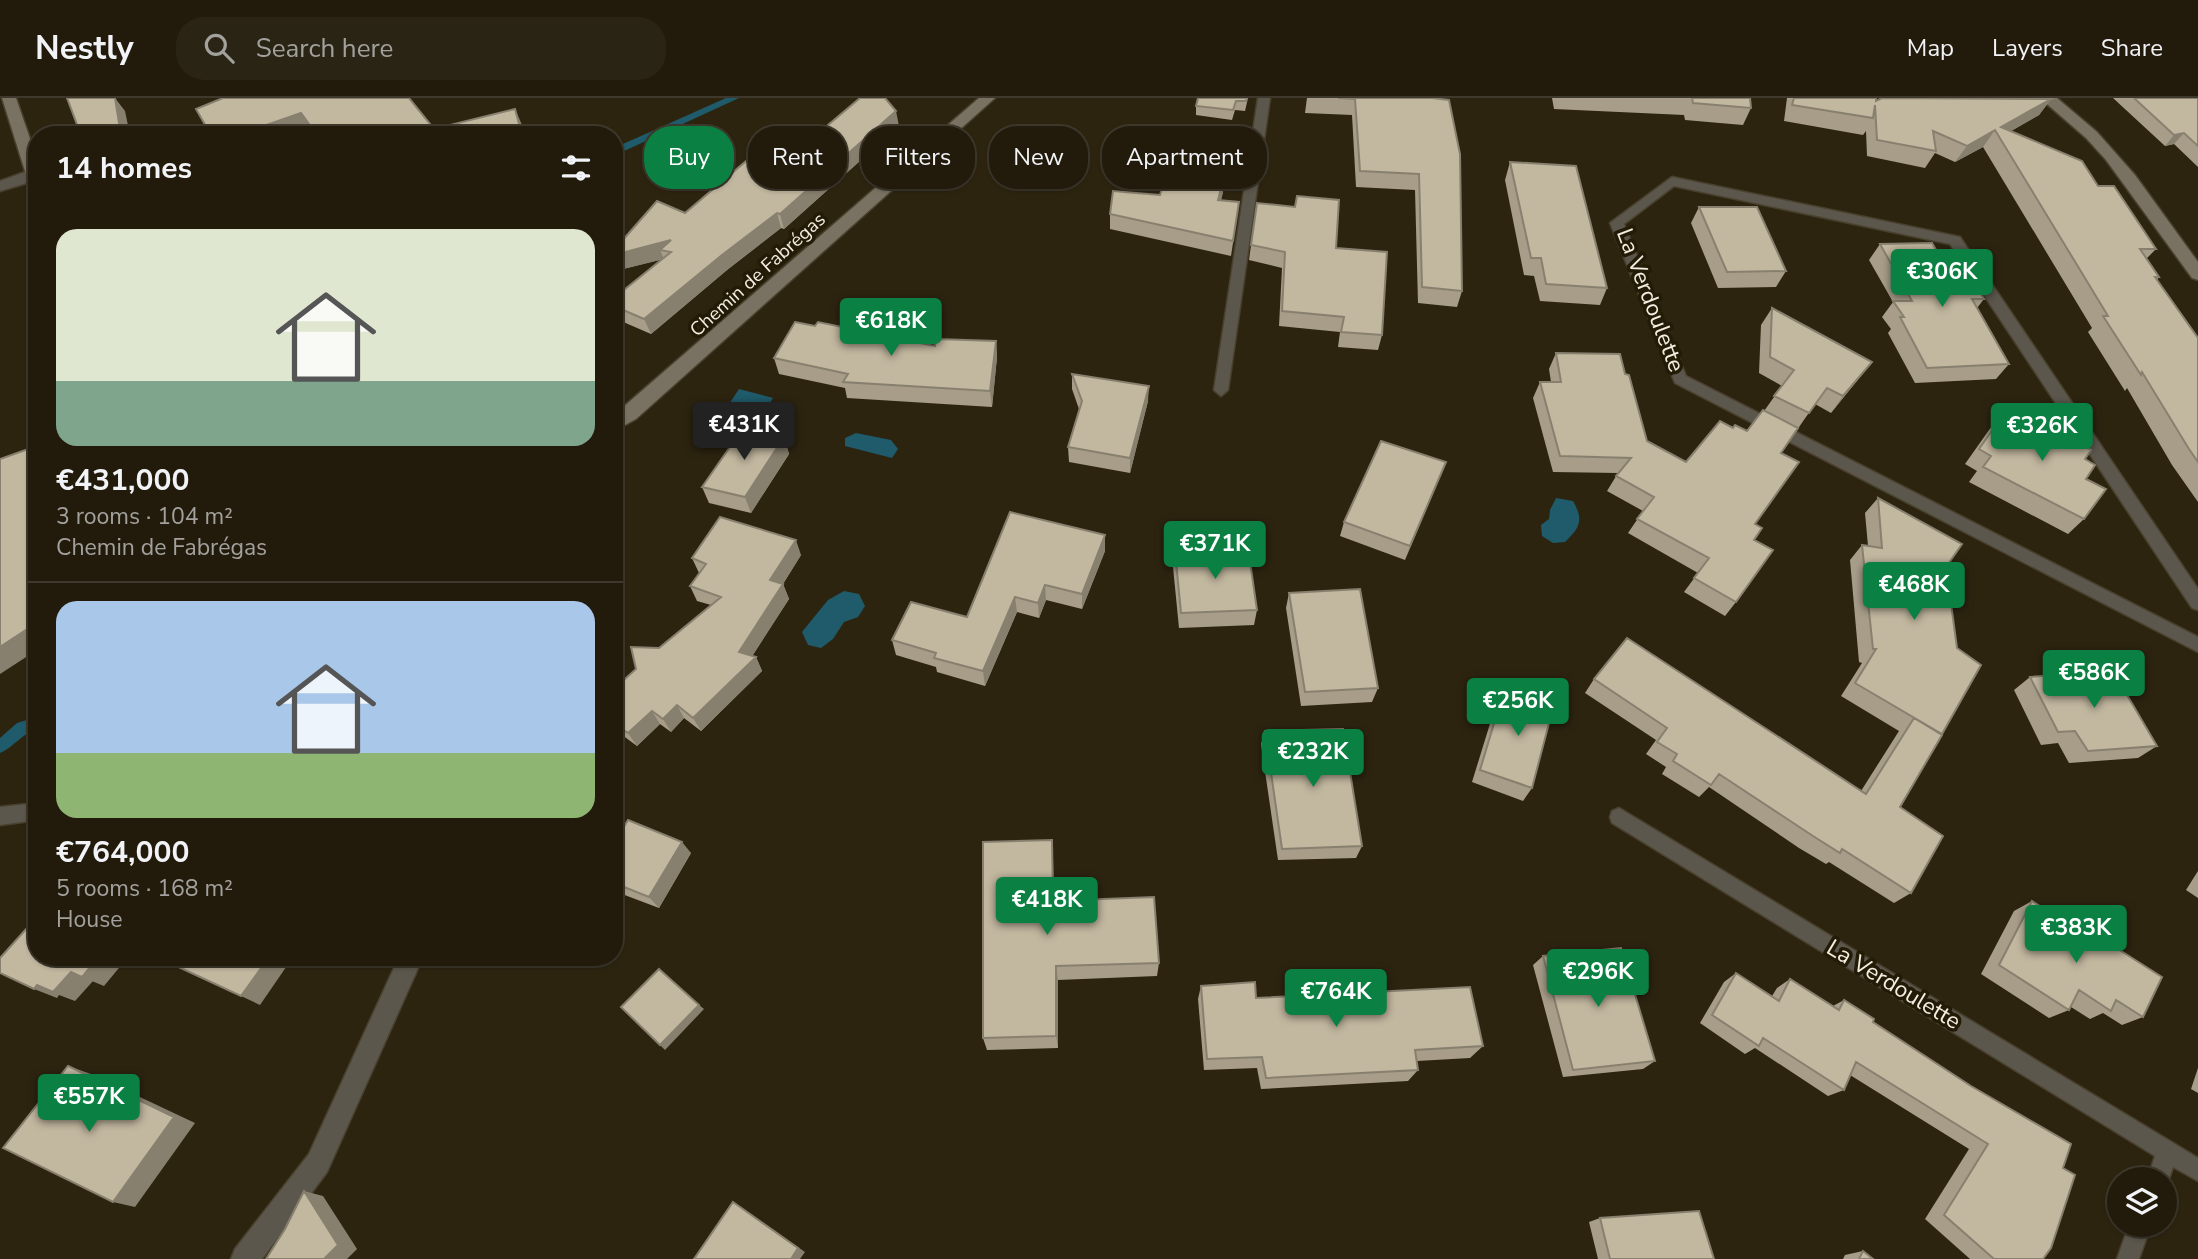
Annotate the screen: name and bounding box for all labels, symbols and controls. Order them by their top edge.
search box [176,17,666,80]
text: Nestly [35,26,134,71]
icon: search [200,29,238,67]
text: Search here [256,31,393,66]
text: Map [1907,32,1954,64]
text: Layers [1992,32,2063,64]
text: Share [2101,32,2163,64]
chip: Buy [644,126,734,189]
chip: Rent [748,126,847,189]
chip: Filters [861,126,975,189]
chip: New [989,126,1088,189]
chip: Apartment [1102,126,1267,189]
text: 14 homes [56,148,192,189]
icon: filters [557,149,595,187]
street label: Chemin de Fabrégas [684,207,831,343]
street label: La Verdoulette [1609,224,1692,376]
pin: €306K [1893,250,1991,309]
text: €306K [1907,256,1977,287]
icon: home [263,274,389,400]
pin: €618K [842,299,940,358]
text: €618K [856,305,926,336]
pin: €431K [695,402,793,462]
pin: €326K [1993,404,2091,463]
text: €431K [709,409,779,440]
text: €326K [2007,410,2077,441]
text: €431,000 [56,460,189,501]
text: 3 rooms · 104 m² [56,501,233,532]
pin: €371K [1166,522,1264,581]
text: €371K [1180,528,1250,559]
text: Chemin de Fabrégas [56,532,267,563]
pin: €468K [1865,562,1963,622]
text: €468K [1879,569,1949,600]
icon: home [263,646,389,772]
pin: €586K [2045,650,2143,710]
text: €586K [2059,657,2129,688]
pin: €256K [1469,678,1567,738]
text: €256K [1483,685,1553,716]
pin: €232K [1264,730,1362,789]
text: €232K [1278,736,1348,767]
text: €764,000 [56,832,189,873]
text: 5 rooms · 168 m² [56,873,233,904]
pin: €418K [998,878,1096,937]
text: €418K [1012,884,1082,915]
text: House [56,904,123,935]
pin: €383K [2027,906,2125,965]
text: €383K [2041,912,2111,943]
street label: La Verdoulette [1821,932,1967,1037]
pin: €296K [1549,950,1647,1009]
text: €296K [1563,956,1633,987]
pin: €764K [1287,970,1385,1029]
text: €764K [1301,976,1371,1007]
pin: €557K [40,1074,138,1134]
text: €557K [54,1081,124,1112]
map controls [2107,1167,2177,1237]
button: layers [2107,1167,2177,1237]

